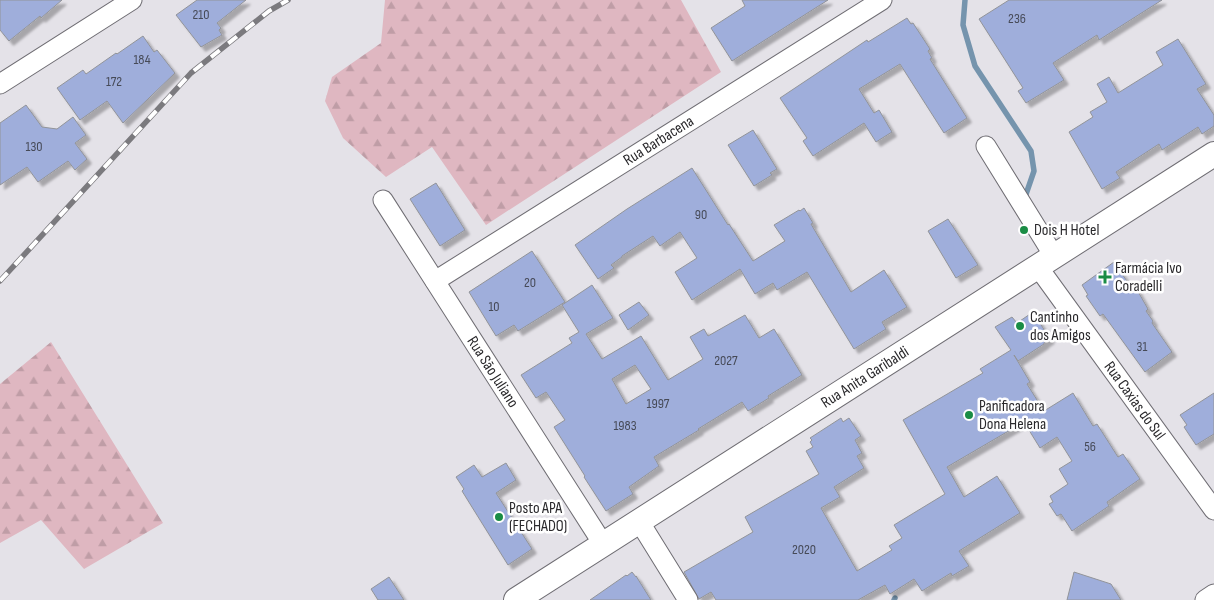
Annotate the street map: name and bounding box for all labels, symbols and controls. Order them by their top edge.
house number: 210 [193,6,209,23]
house number: 236 [1008,10,1026,27]
house number: 184 [133,51,151,68]
house number: 172 [106,73,122,90]
street label: Rua Barbacena [620,111,697,170]
house number: 130 [25,138,43,155]
house number: 90 [695,206,707,223]
place label: Dois H Hotel [1034,221,1099,240]
marker: Dois H Hotel [1018,224,1030,236]
place label: Farmácia Ivo Coradelli [1115,259,1182,296]
marker: Farmácia Ivo Coradelli [1099,271,1111,283]
house number: 20 [524,274,536,291]
house number: 10 [488,298,500,315]
place label: Cantinho dos Amigos [1030,308,1091,345]
marker: Cantinho dos Amigos [1014,320,1026,332]
street label: Rua São Juliano [463,333,523,411]
house number: 31 [1137,338,1147,355]
street label: Rua Anita Garibaldi [817,342,912,412]
house number: 2027 [714,352,738,369]
street label: Rua Caxias do Sul [1100,358,1170,444]
house number: 1997 [647,395,670,412]
place label: Panificadora Dona Helena [979,397,1046,434]
marker: Panificadora Dona Helena [963,409,975,421]
house number: 1983 [613,417,637,434]
house number: 56 [1084,438,1096,455]
place label: Posto APA (FECHADO) [509,499,567,536]
marker: Posto APA (FECHADO) [493,511,505,523]
house number: 2020 [792,541,816,558]

